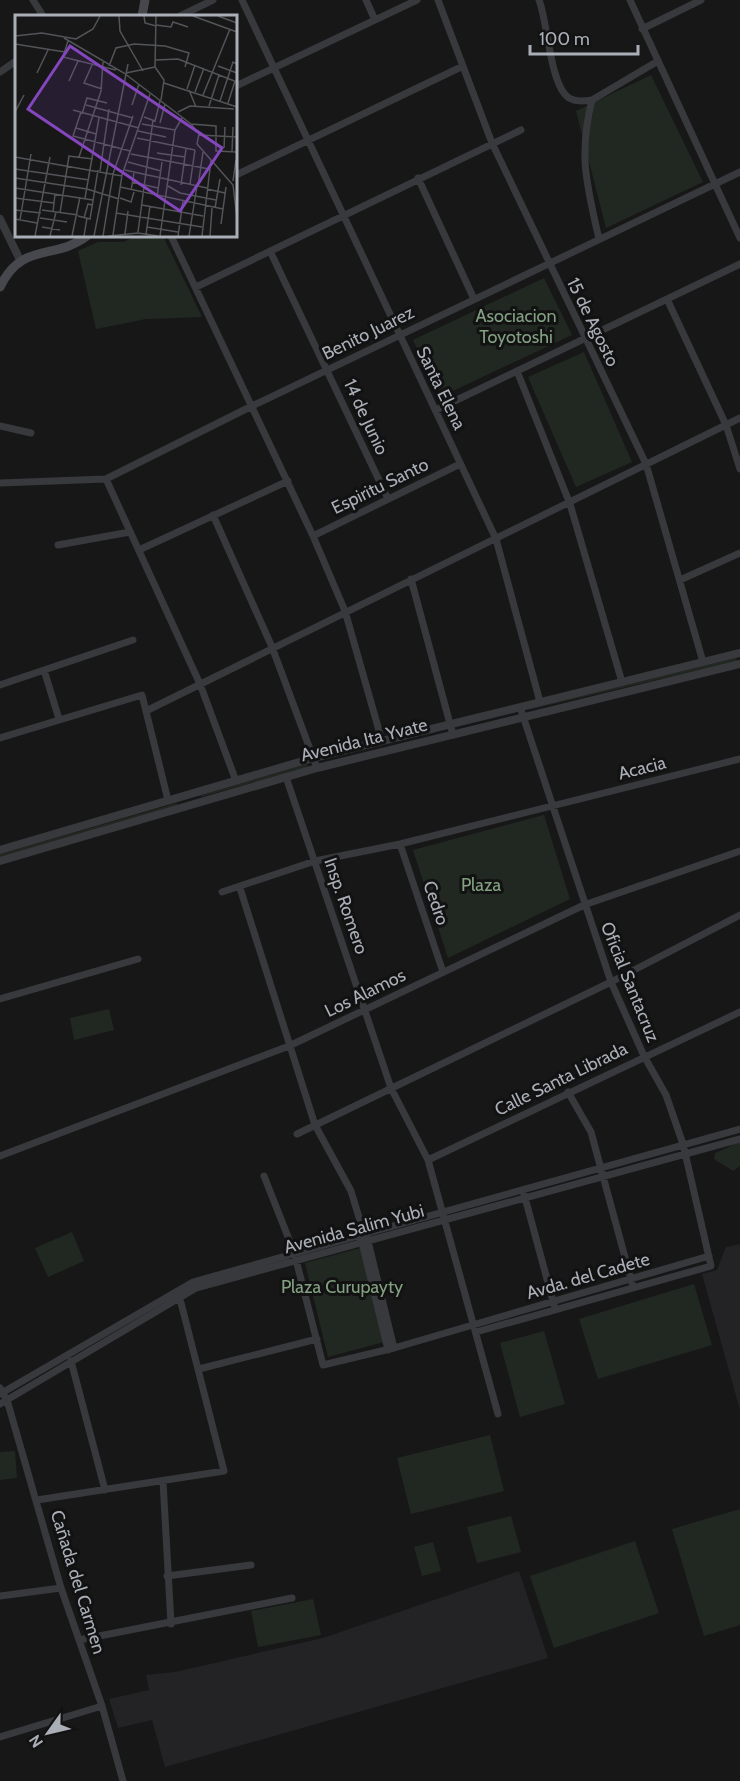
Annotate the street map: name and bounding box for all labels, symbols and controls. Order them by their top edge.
inset map [15,15,237,237]
scale bar [530,18,638,56]
text: 100 m [539,28,590,50]
street label: 15 de Agosto [562,274,624,370]
street label: Benito Juarez [319,301,418,365]
park label: Asociacion Toyotoshi [475,305,557,348]
street label: Santa Elena [411,343,471,434]
street label: 14 de Junio [339,376,393,459]
street label: Espiritu Santo [328,453,432,519]
street label: Avenida Ita Yvate [298,714,430,766]
street label: Acacia [616,751,668,785]
street label: Insp. Romero [319,855,373,957]
park label: Plaza [461,874,501,896]
street label: Cedro [418,878,454,928]
street label: Oficial Santacruz [596,919,664,1046]
street label: Los Alamos [321,964,409,1022]
street label: Calle Santa Librada [491,1037,631,1121]
street label: Avenida Salim Yubi [281,1200,427,1258]
street label: Avda. del Cadete [524,1248,652,1304]
park label: Plaza Curupayty [281,1276,403,1298]
street label: Cañada del Carmen [46,1507,110,1657]
north arrow [18,1703,78,1763]
text: N [25,1731,47,1751]

